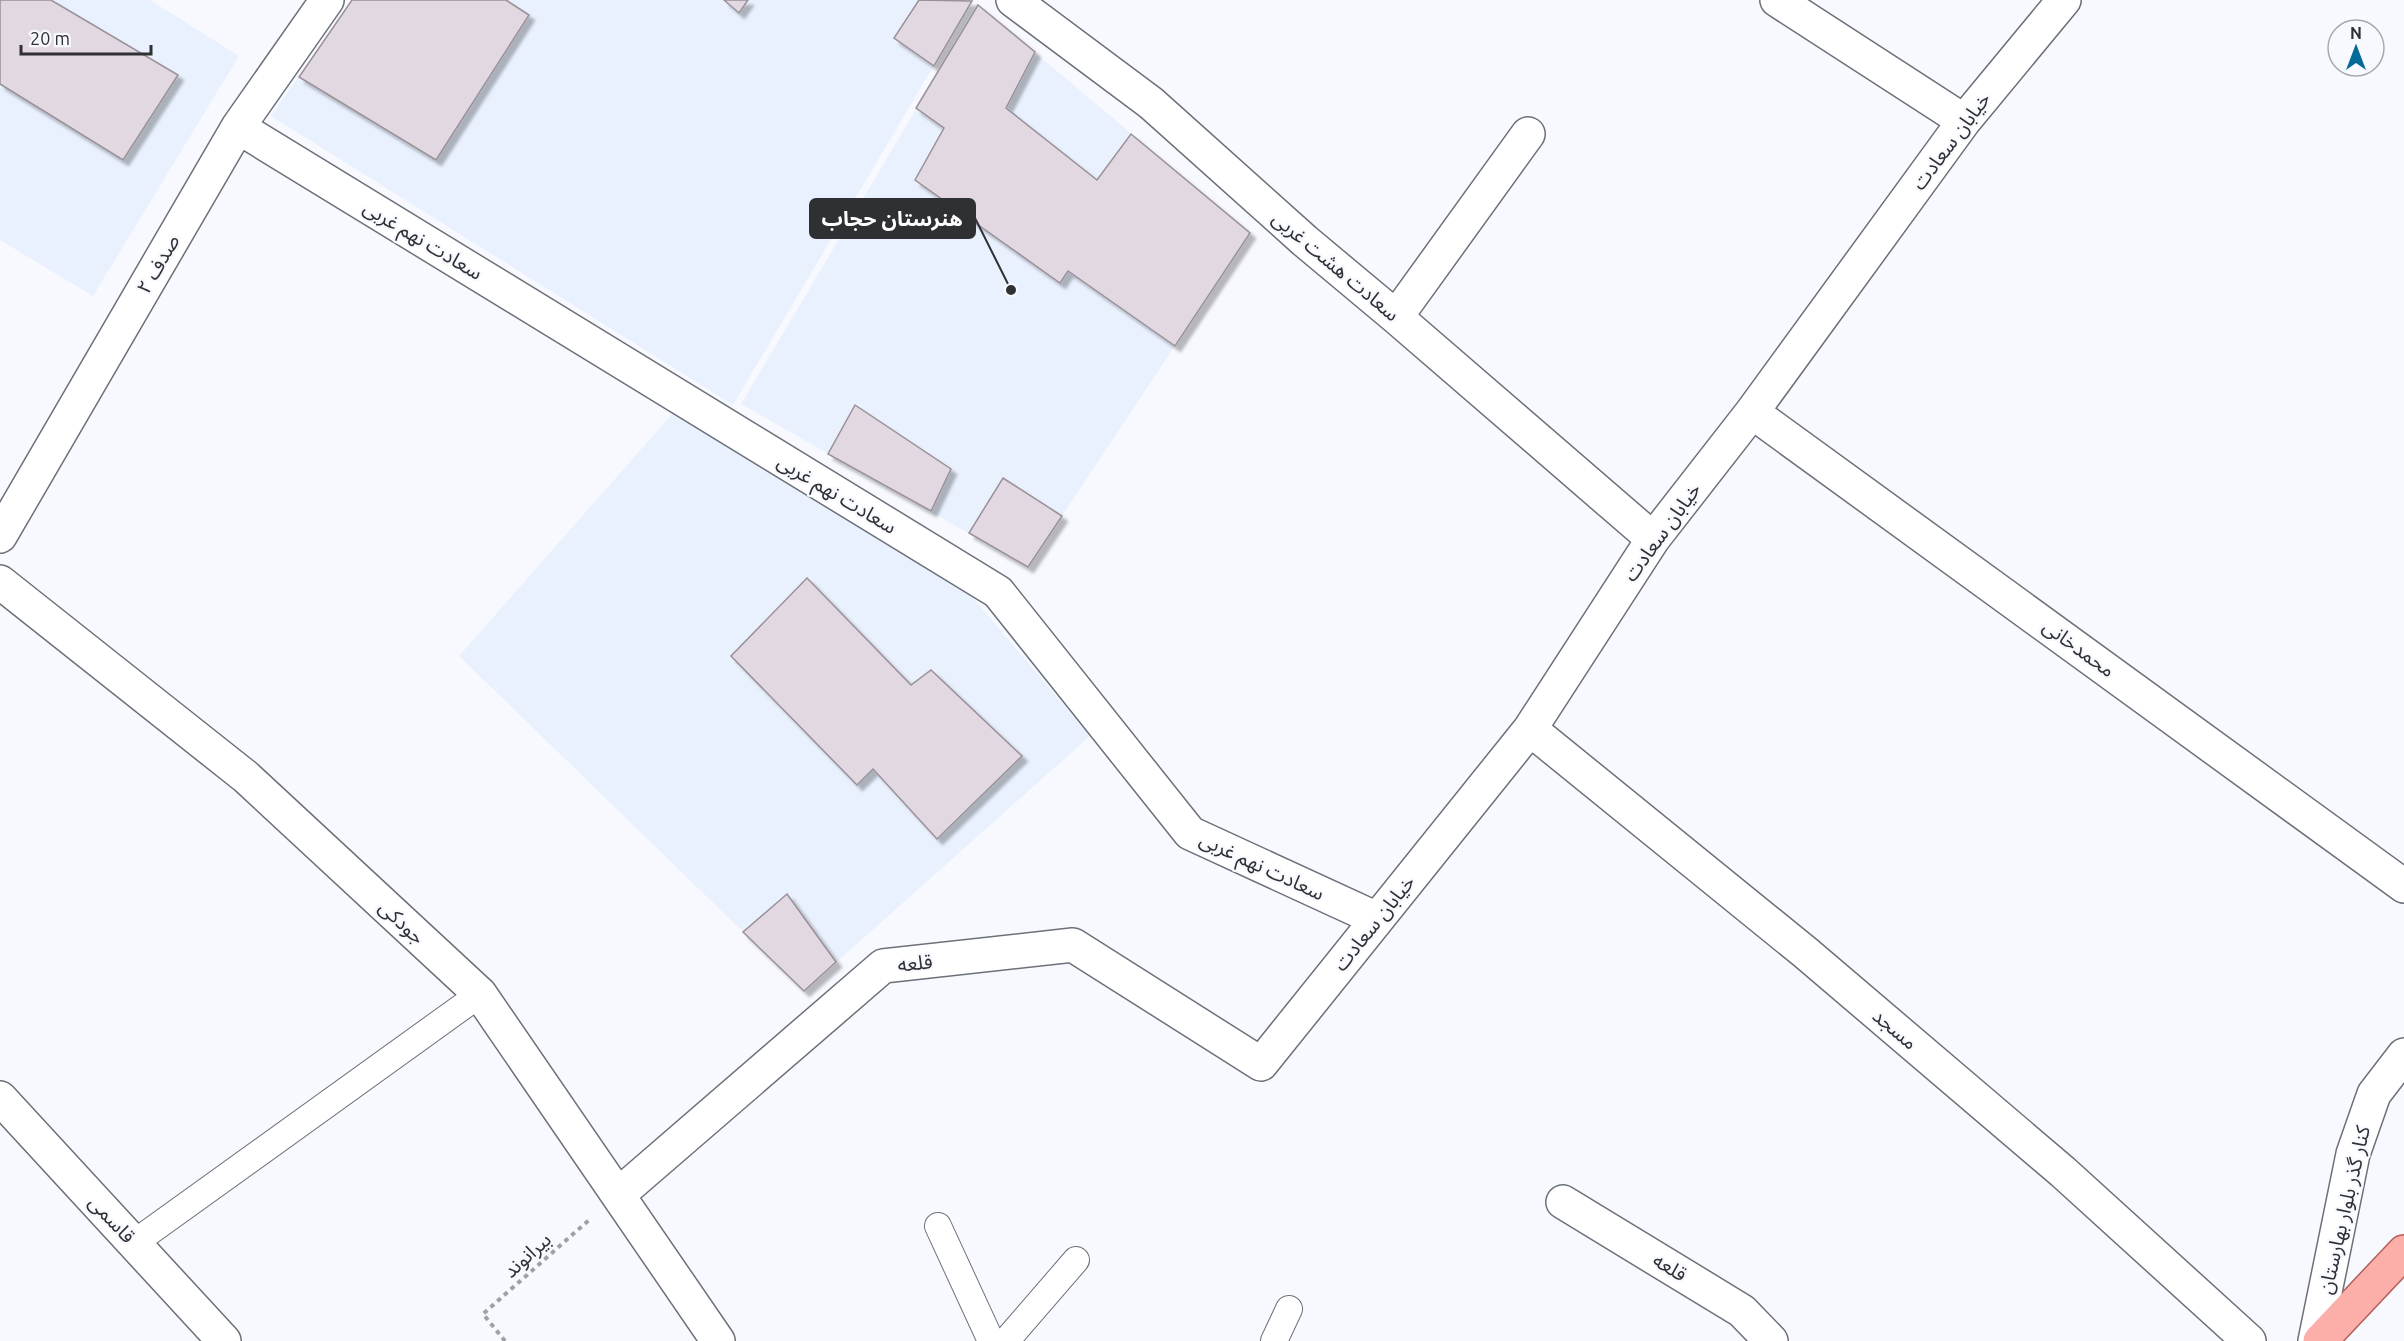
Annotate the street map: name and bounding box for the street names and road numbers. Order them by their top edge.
street label: خیابان سعادت [1907,88,1995,194]
street label: سعادت نهم غربی [358,195,487,288]
street label: سعادت هشت غربی [1268,206,1404,326]
street label: صدف ۲ [132,230,184,297]
street label: سعادت نهم غربی [772,449,901,542]
street label: خیابان سعادت [1618,478,1706,586]
street label: محمدخانی [2038,614,2120,682]
street label: سعادت نهم غربی [1195,827,1328,908]
street label: خیابان سعادت [1328,870,1420,976]
street label: جودکی [374,895,430,949]
street label: قلعه [896,949,934,976]
street label: مسجد [1868,1003,1922,1054]
street label: کنار گذر بلوار بهارستان [2313,1123,2375,1296]
street label: قاسمی [84,1190,140,1248]
street label: بیرانوند [498,1227,556,1283]
street label: قلعه [1649,1248,1691,1285]

